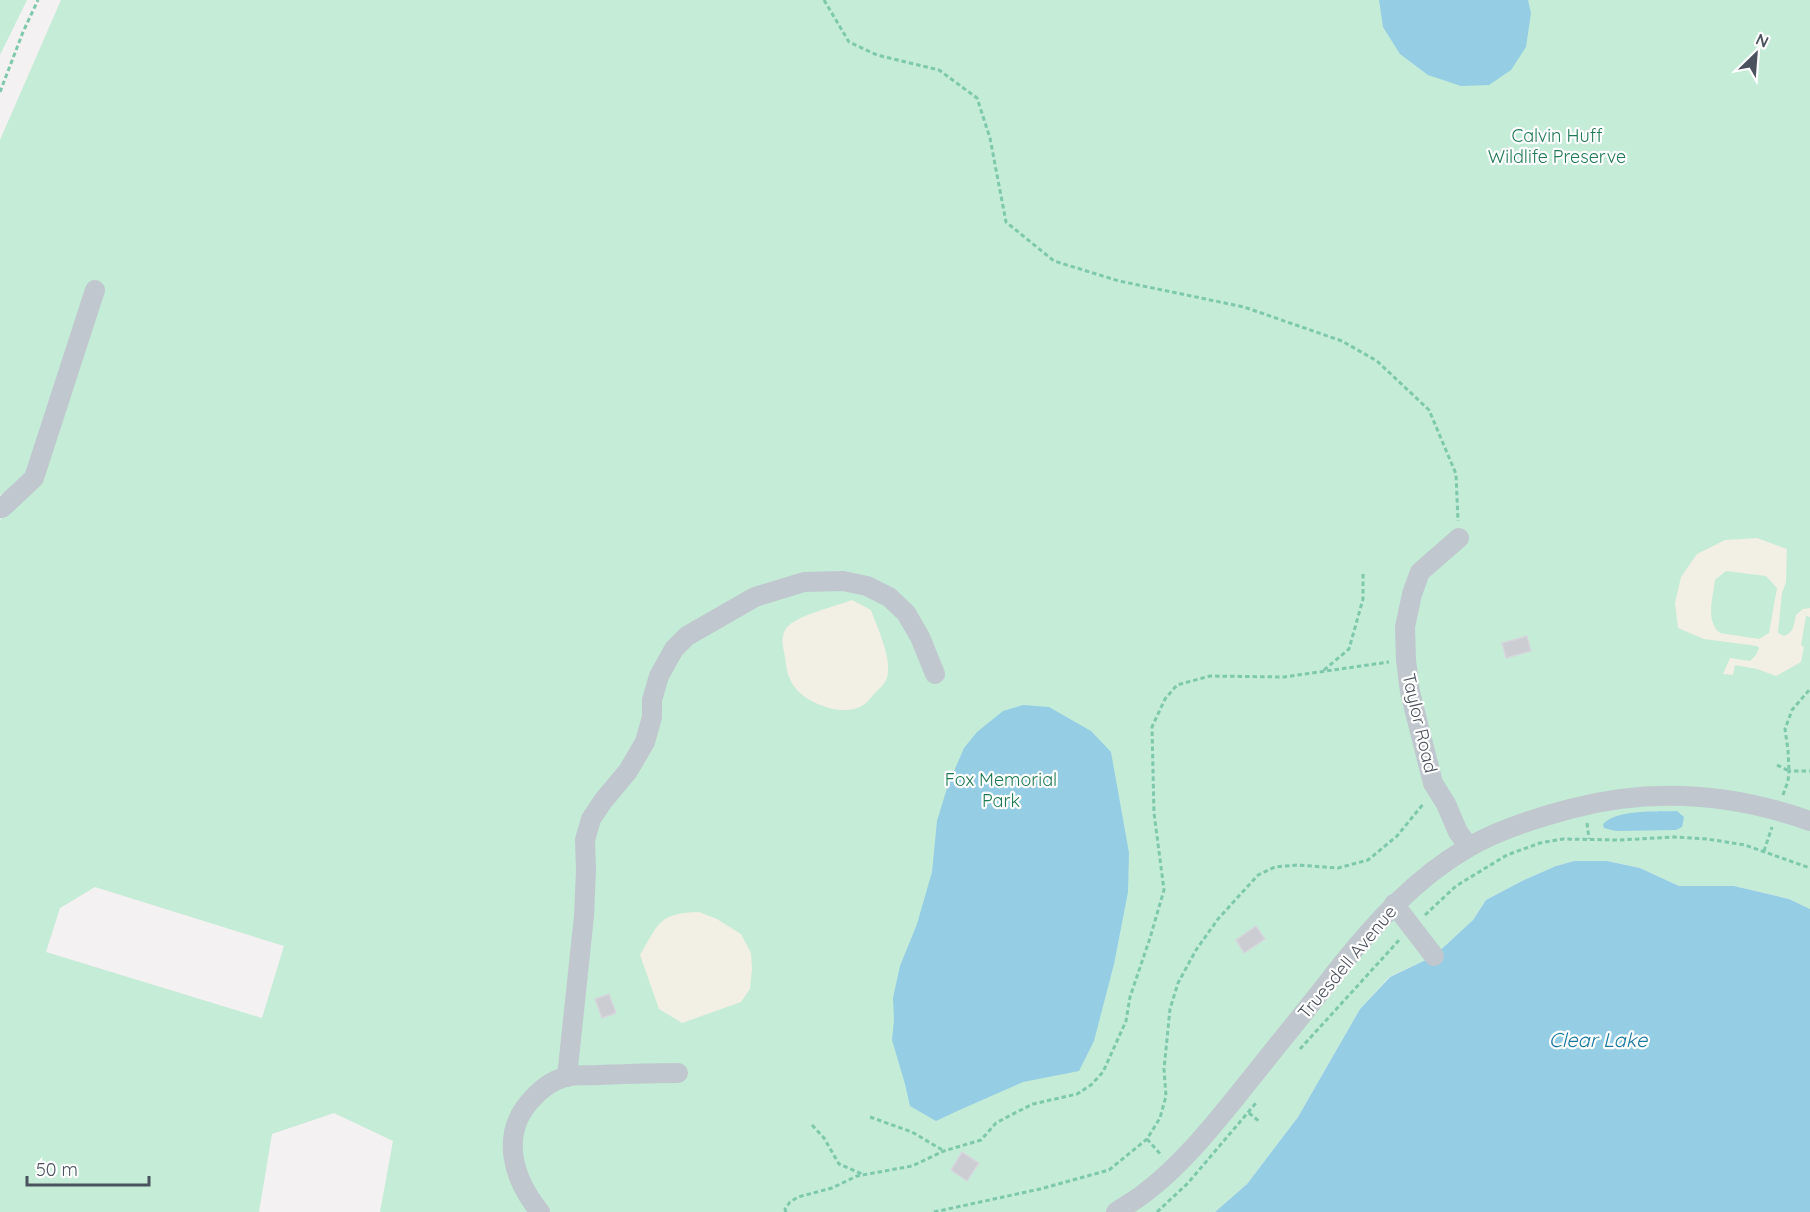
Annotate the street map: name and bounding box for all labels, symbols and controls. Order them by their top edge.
north arrow [1726,24,1786,84]
text: N [1753,29,1772,52]
park label: Calvin Huff Wildlife Preserve [1488,124,1626,168]
street label: Taylor Road [1397,671,1443,775]
park label: Fox Memorial Park [945,768,1057,812]
street label: Truesdell Avenue [1293,900,1401,1024]
water label: Clear Lake [1549,1027,1648,1052]
scale bar [27,1149,148,1187]
text: 50 m [36,1158,78,1181]

